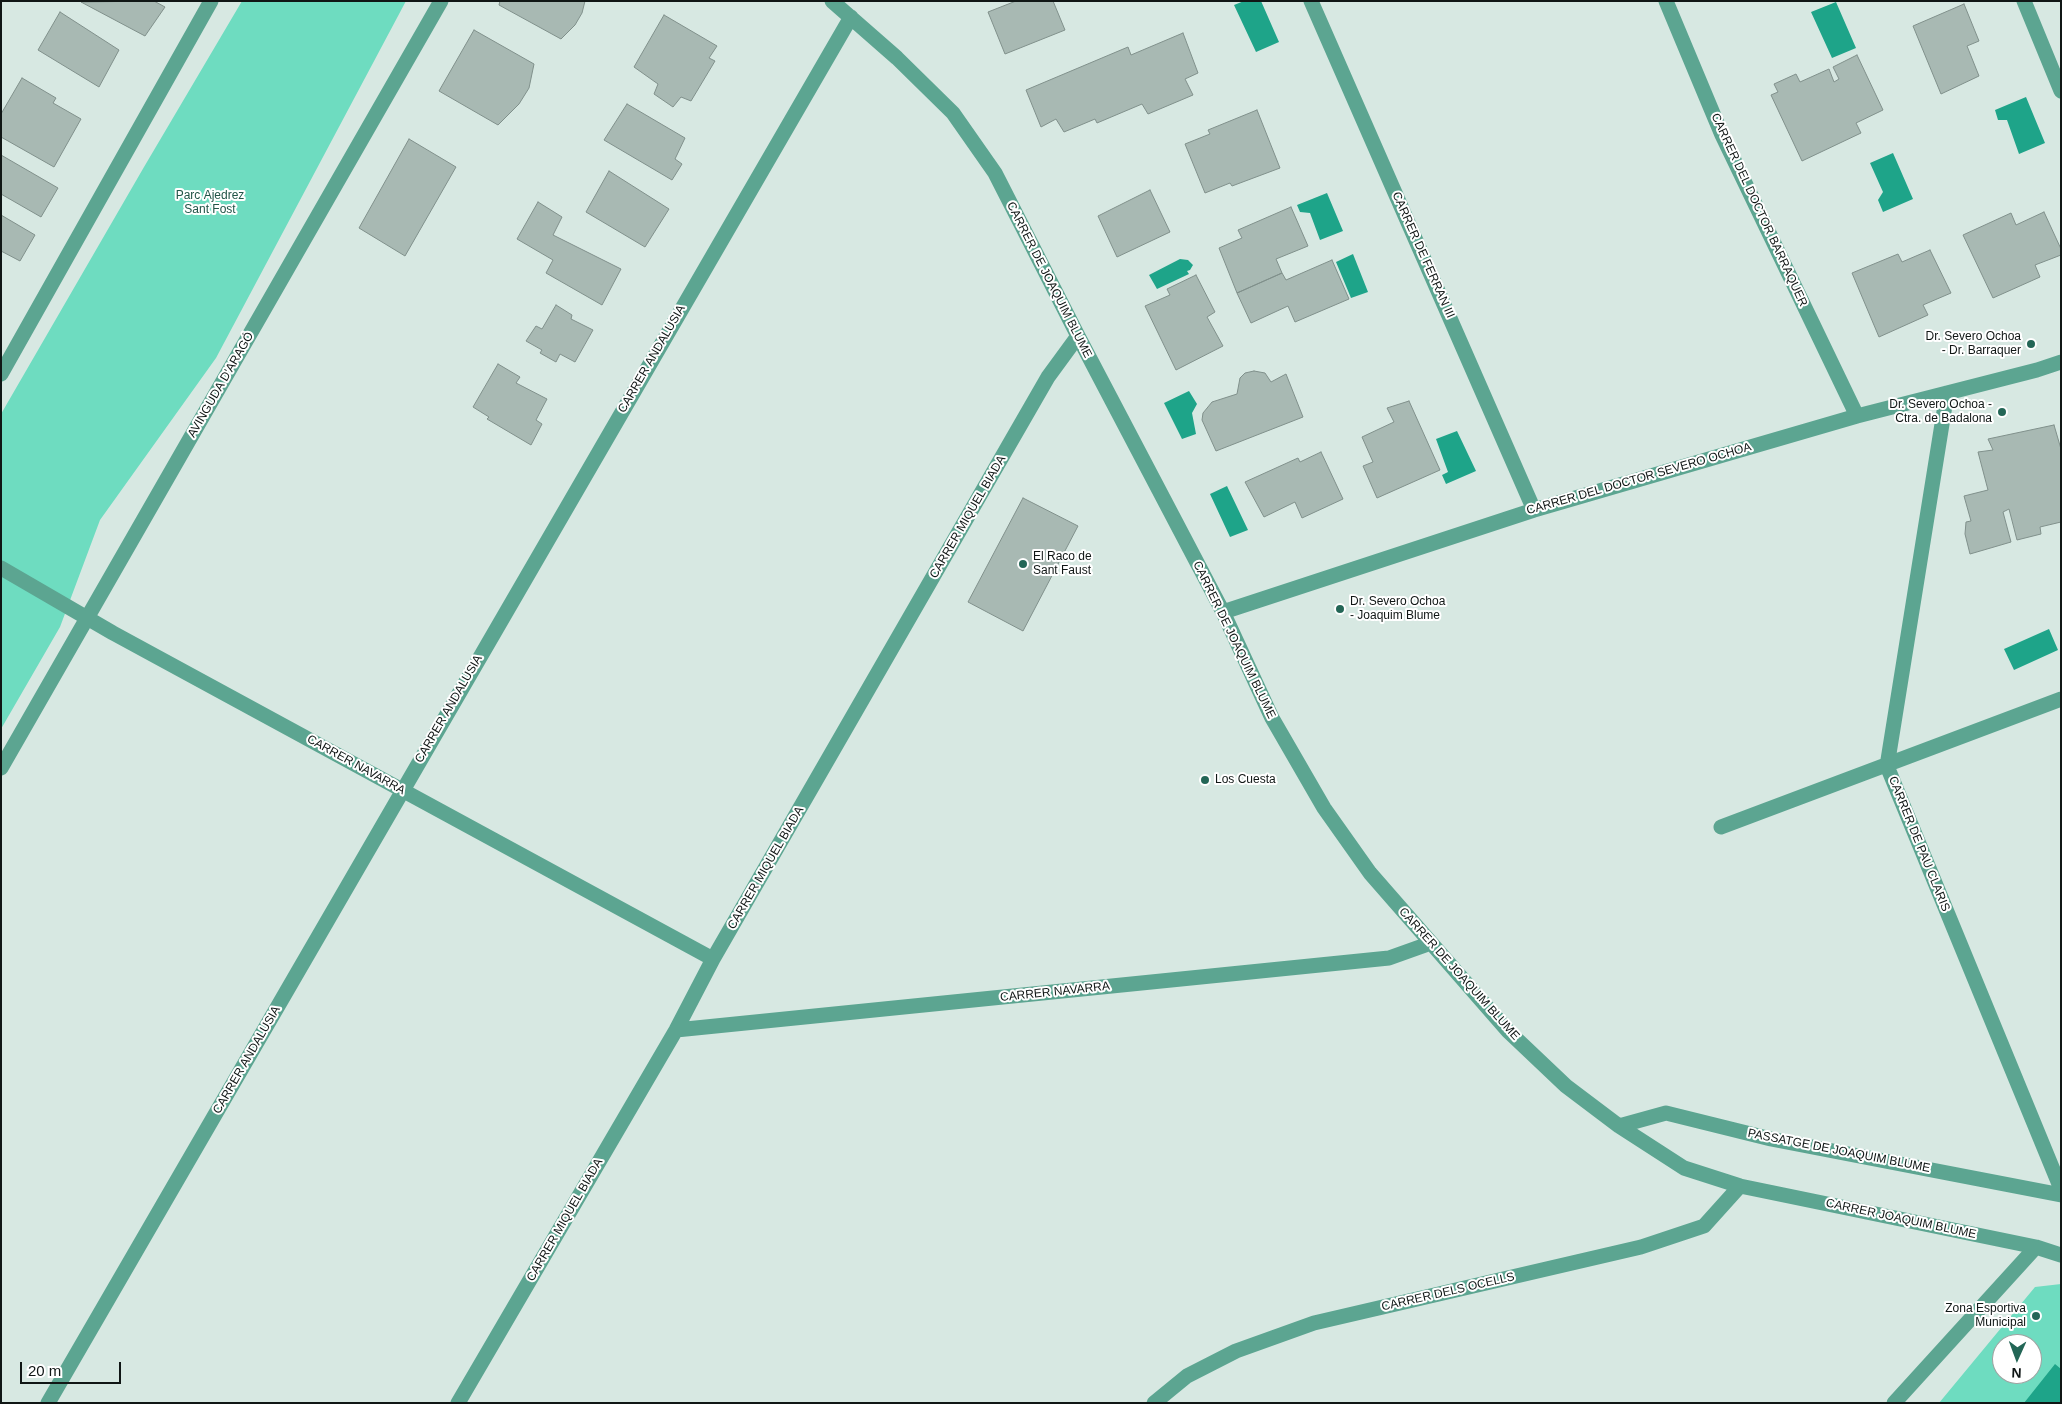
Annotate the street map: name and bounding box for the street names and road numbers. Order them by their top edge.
street label: CARRER DEL DOCTOR BARRAQUER [1708,111,1810,309]
street label: CARRER DE FERRAN III [1389,190,1457,320]
street label: CARRER DE JOAQUIM BLUME [1003,200,1095,360]
street label: CARRER ANDALUSIA [615,303,689,415]
street label: AVINGUDA D'ARAGÓ [185,330,257,440]
street label: CARRER DEL DOCTOR SEVERO OCHOA [1525,440,1753,518]
street label: CARRER MIQUEL BIADA [927,453,1009,581]
street label: CARRER DE JOAQUIM BLUME [1190,559,1278,721]
street label: CARRER ANDALUSIA [412,653,486,765]
street label: CARRER NAVARRA [304,732,408,798]
street label: CARRER DE PAU CLARIS [1885,774,1953,914]
street label: CARRER MIQUEL BIADA [725,804,807,932]
street label: CARRER DE JOAQUIM BLUME [1396,905,1522,1043]
street label: CARRER NAVARRA [999,979,1111,1005]
street label: CARRER ANDALUSIA [210,1004,284,1116]
street label: PASSATGE DE JOAQUIM BLUME [1747,1126,1931,1176]
street label: CARRER MIQUEL BIADA [524,1156,606,1284]
street label: CARRER JOAQUIM BLUME [1825,1196,1977,1242]
street label: CARRER DELS OCELLS [1380,1270,1516,1314]

